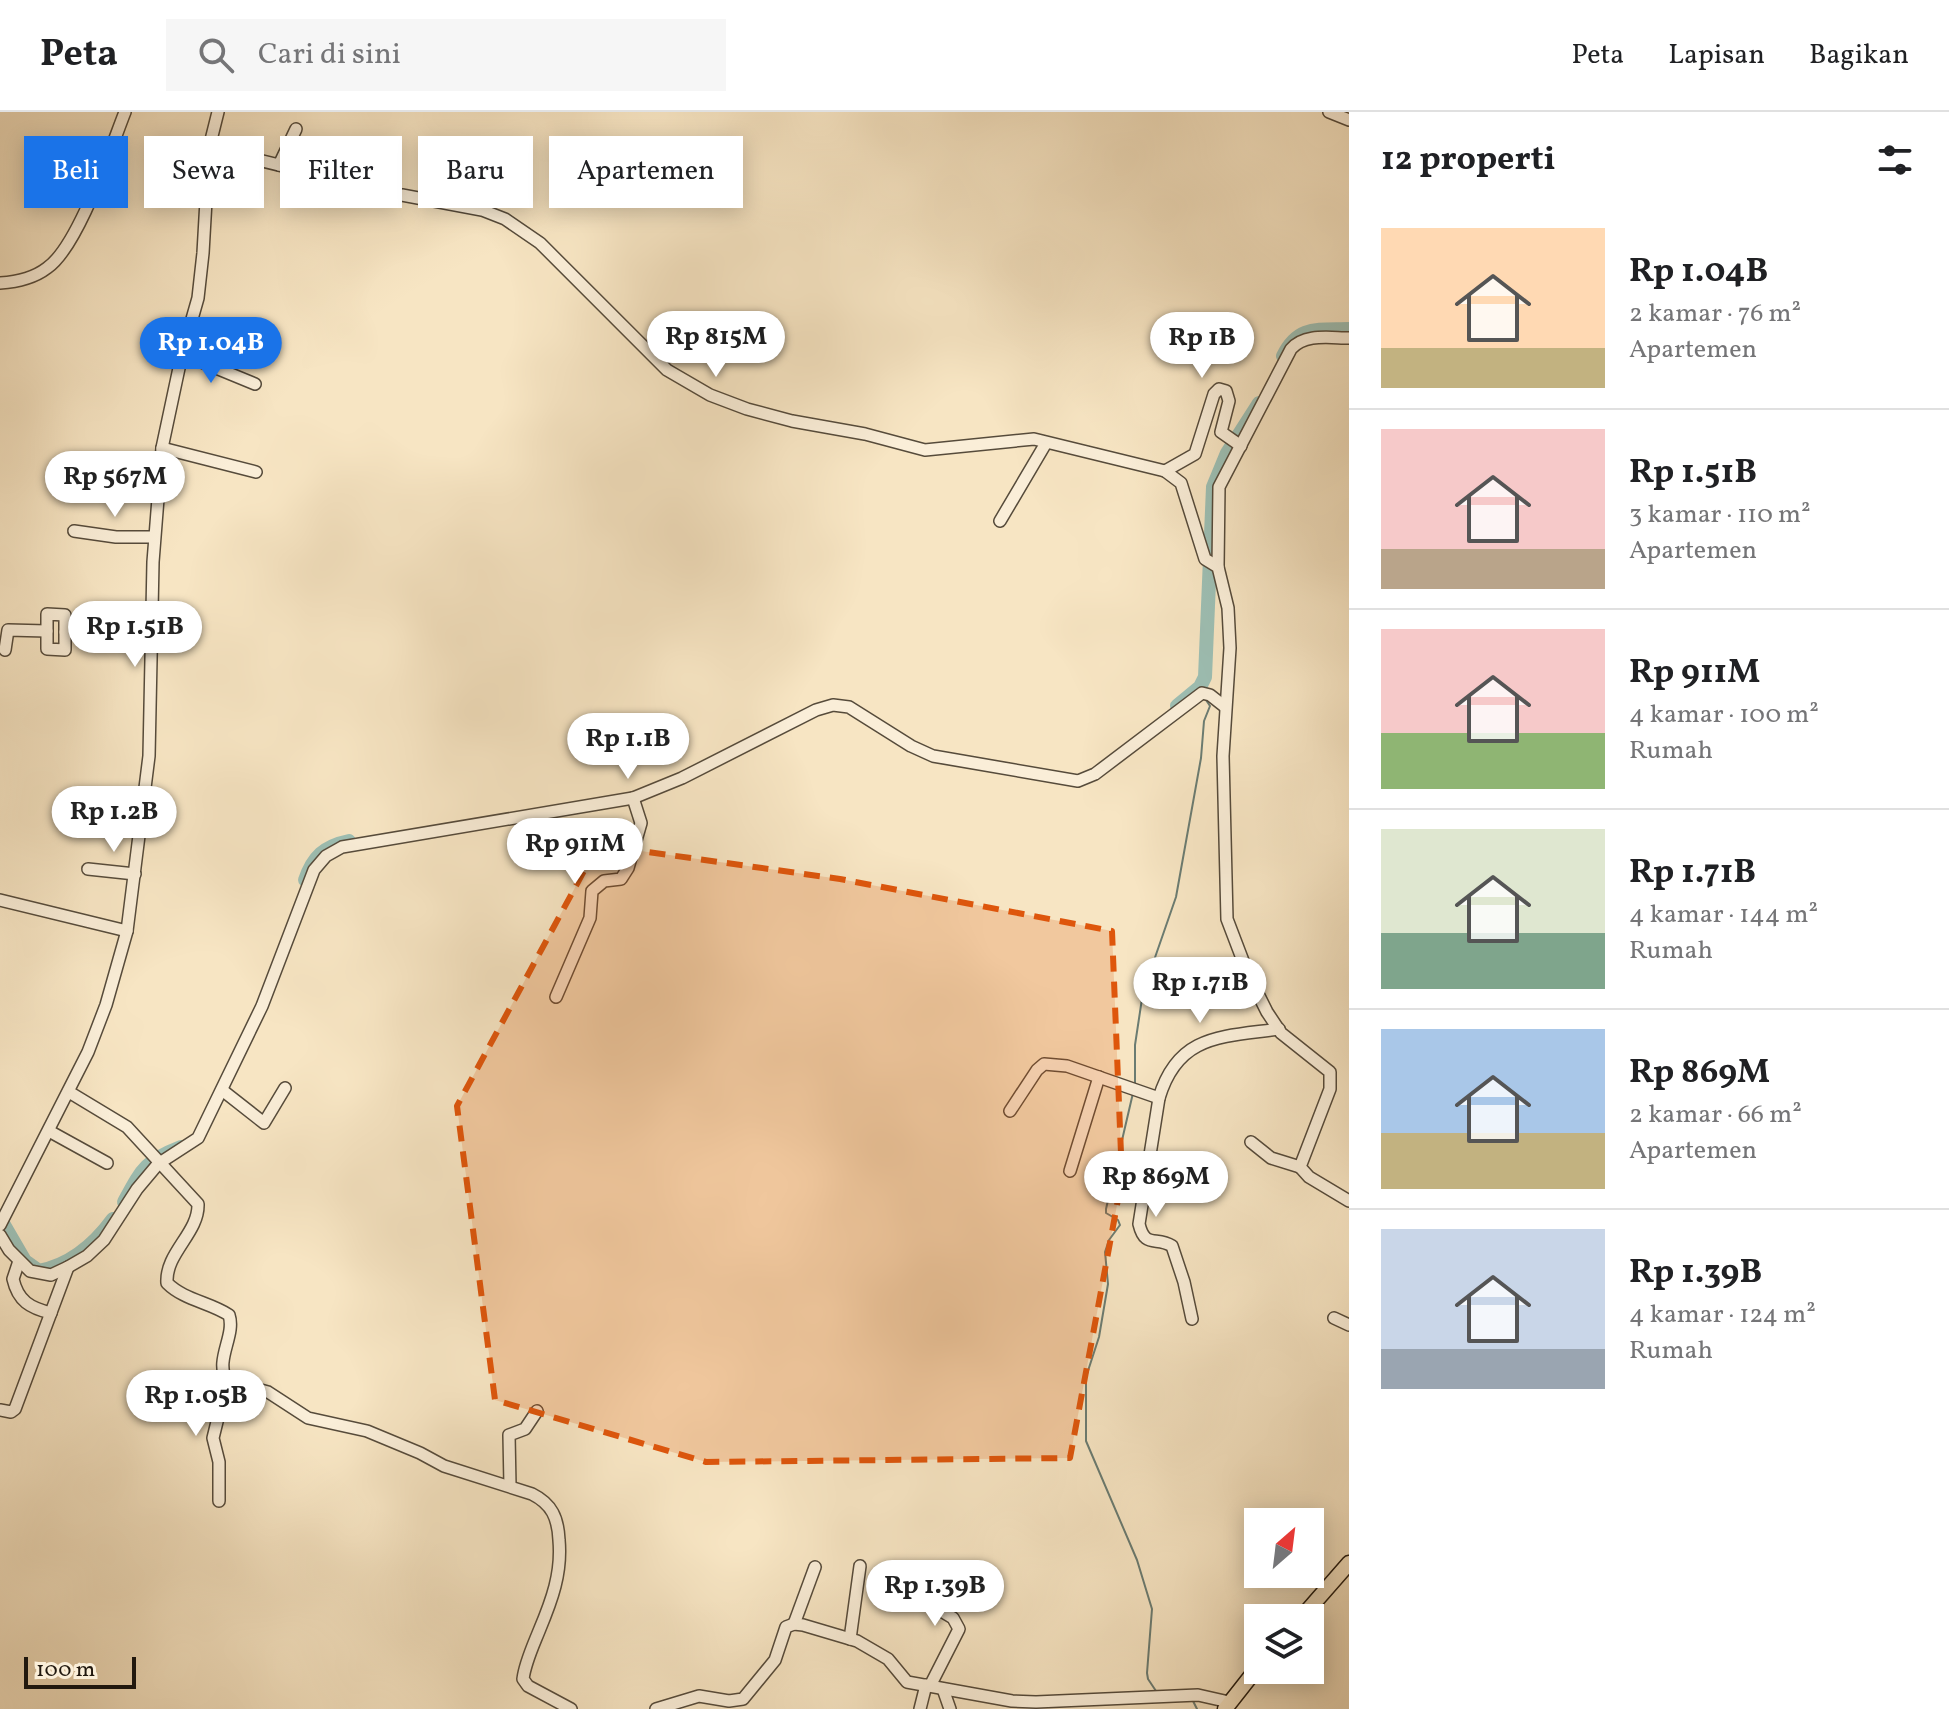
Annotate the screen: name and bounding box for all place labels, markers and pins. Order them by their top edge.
pin: Rp 815M [642,311,790,379]
pin: Rp 1B [1146,312,1258,380]
pin: Rp 1.04B [128,317,294,385]
pin: Rp 567M [41,451,189,519]
pin: Rp 1.51B [52,601,218,669]
pin: Rp 1.1B [554,713,702,781]
pin: Rp 1.2B [40,786,188,854]
pin: Rp 911M [501,818,649,886]
pin: Rp 1.71B [1117,957,1283,1025]
pin: Rp 869M [1082,1151,1230,1219]
pin: Rp 1.05B [113,1370,279,1438]
pin: Rp 1.39B [852,1560,1018,1628]

